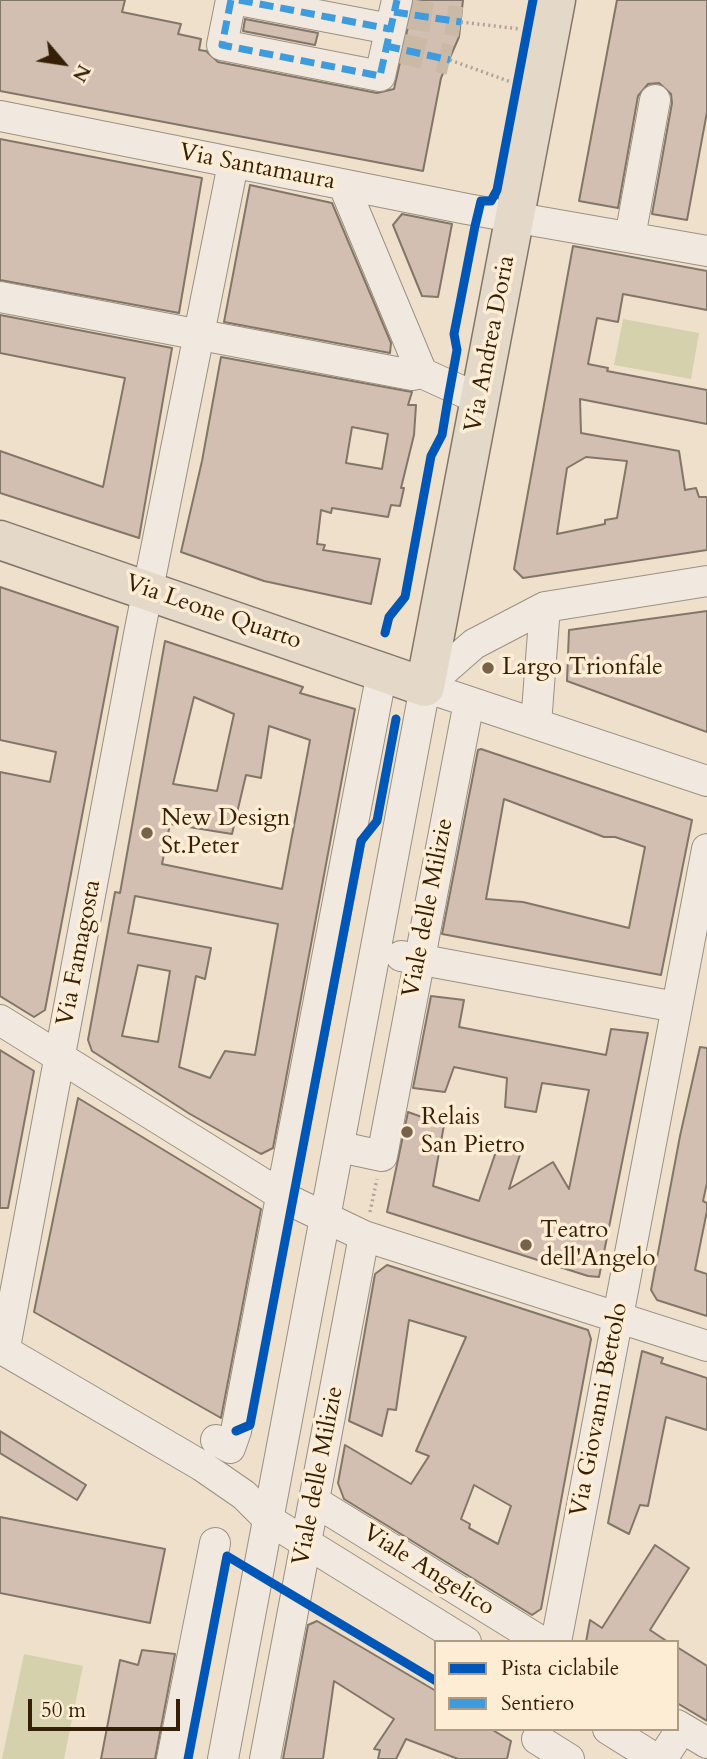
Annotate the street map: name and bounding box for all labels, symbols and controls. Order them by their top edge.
north arrow [28,28,98,98]
text: N [66,60,97,87]
street label: Via Santamaura [177,139,337,197]
street label: Via Andrea Doria [460,253,522,435]
street label: Via Leone Quarto [121,569,305,657]
place label: Largo Trionfale [502,654,663,682]
marker: Largo Trionfale [480,660,496,676]
place label: New Design St.Peter [161,805,290,861]
street label: Viale delle Milizie [397,816,461,1000]
marker: New Design St.Peter [139,825,155,841]
street label: Via Famagosta [52,877,108,1029]
place label: Relais San Pietro [421,1104,525,1160]
marker: Relais San Pietro [399,1124,415,1140]
place label: Teatro dell'Angelo [540,1217,655,1273]
marker: Teatro dell'Angelo [518,1237,534,1253]
street label: Via Giovanni Bettolo [565,1301,635,1519]
street label: Viale delle Milizie [287,1384,351,1568]
street label: Viale Angelico [357,1519,499,1623]
legend [434,1640,679,1731]
text: Pista ciclabile [501,1654,619,1683]
scale bar [32,1686,184,1730]
text: Sentiero [501,1689,574,1718]
text: 50 m [41,1696,86,1725]

